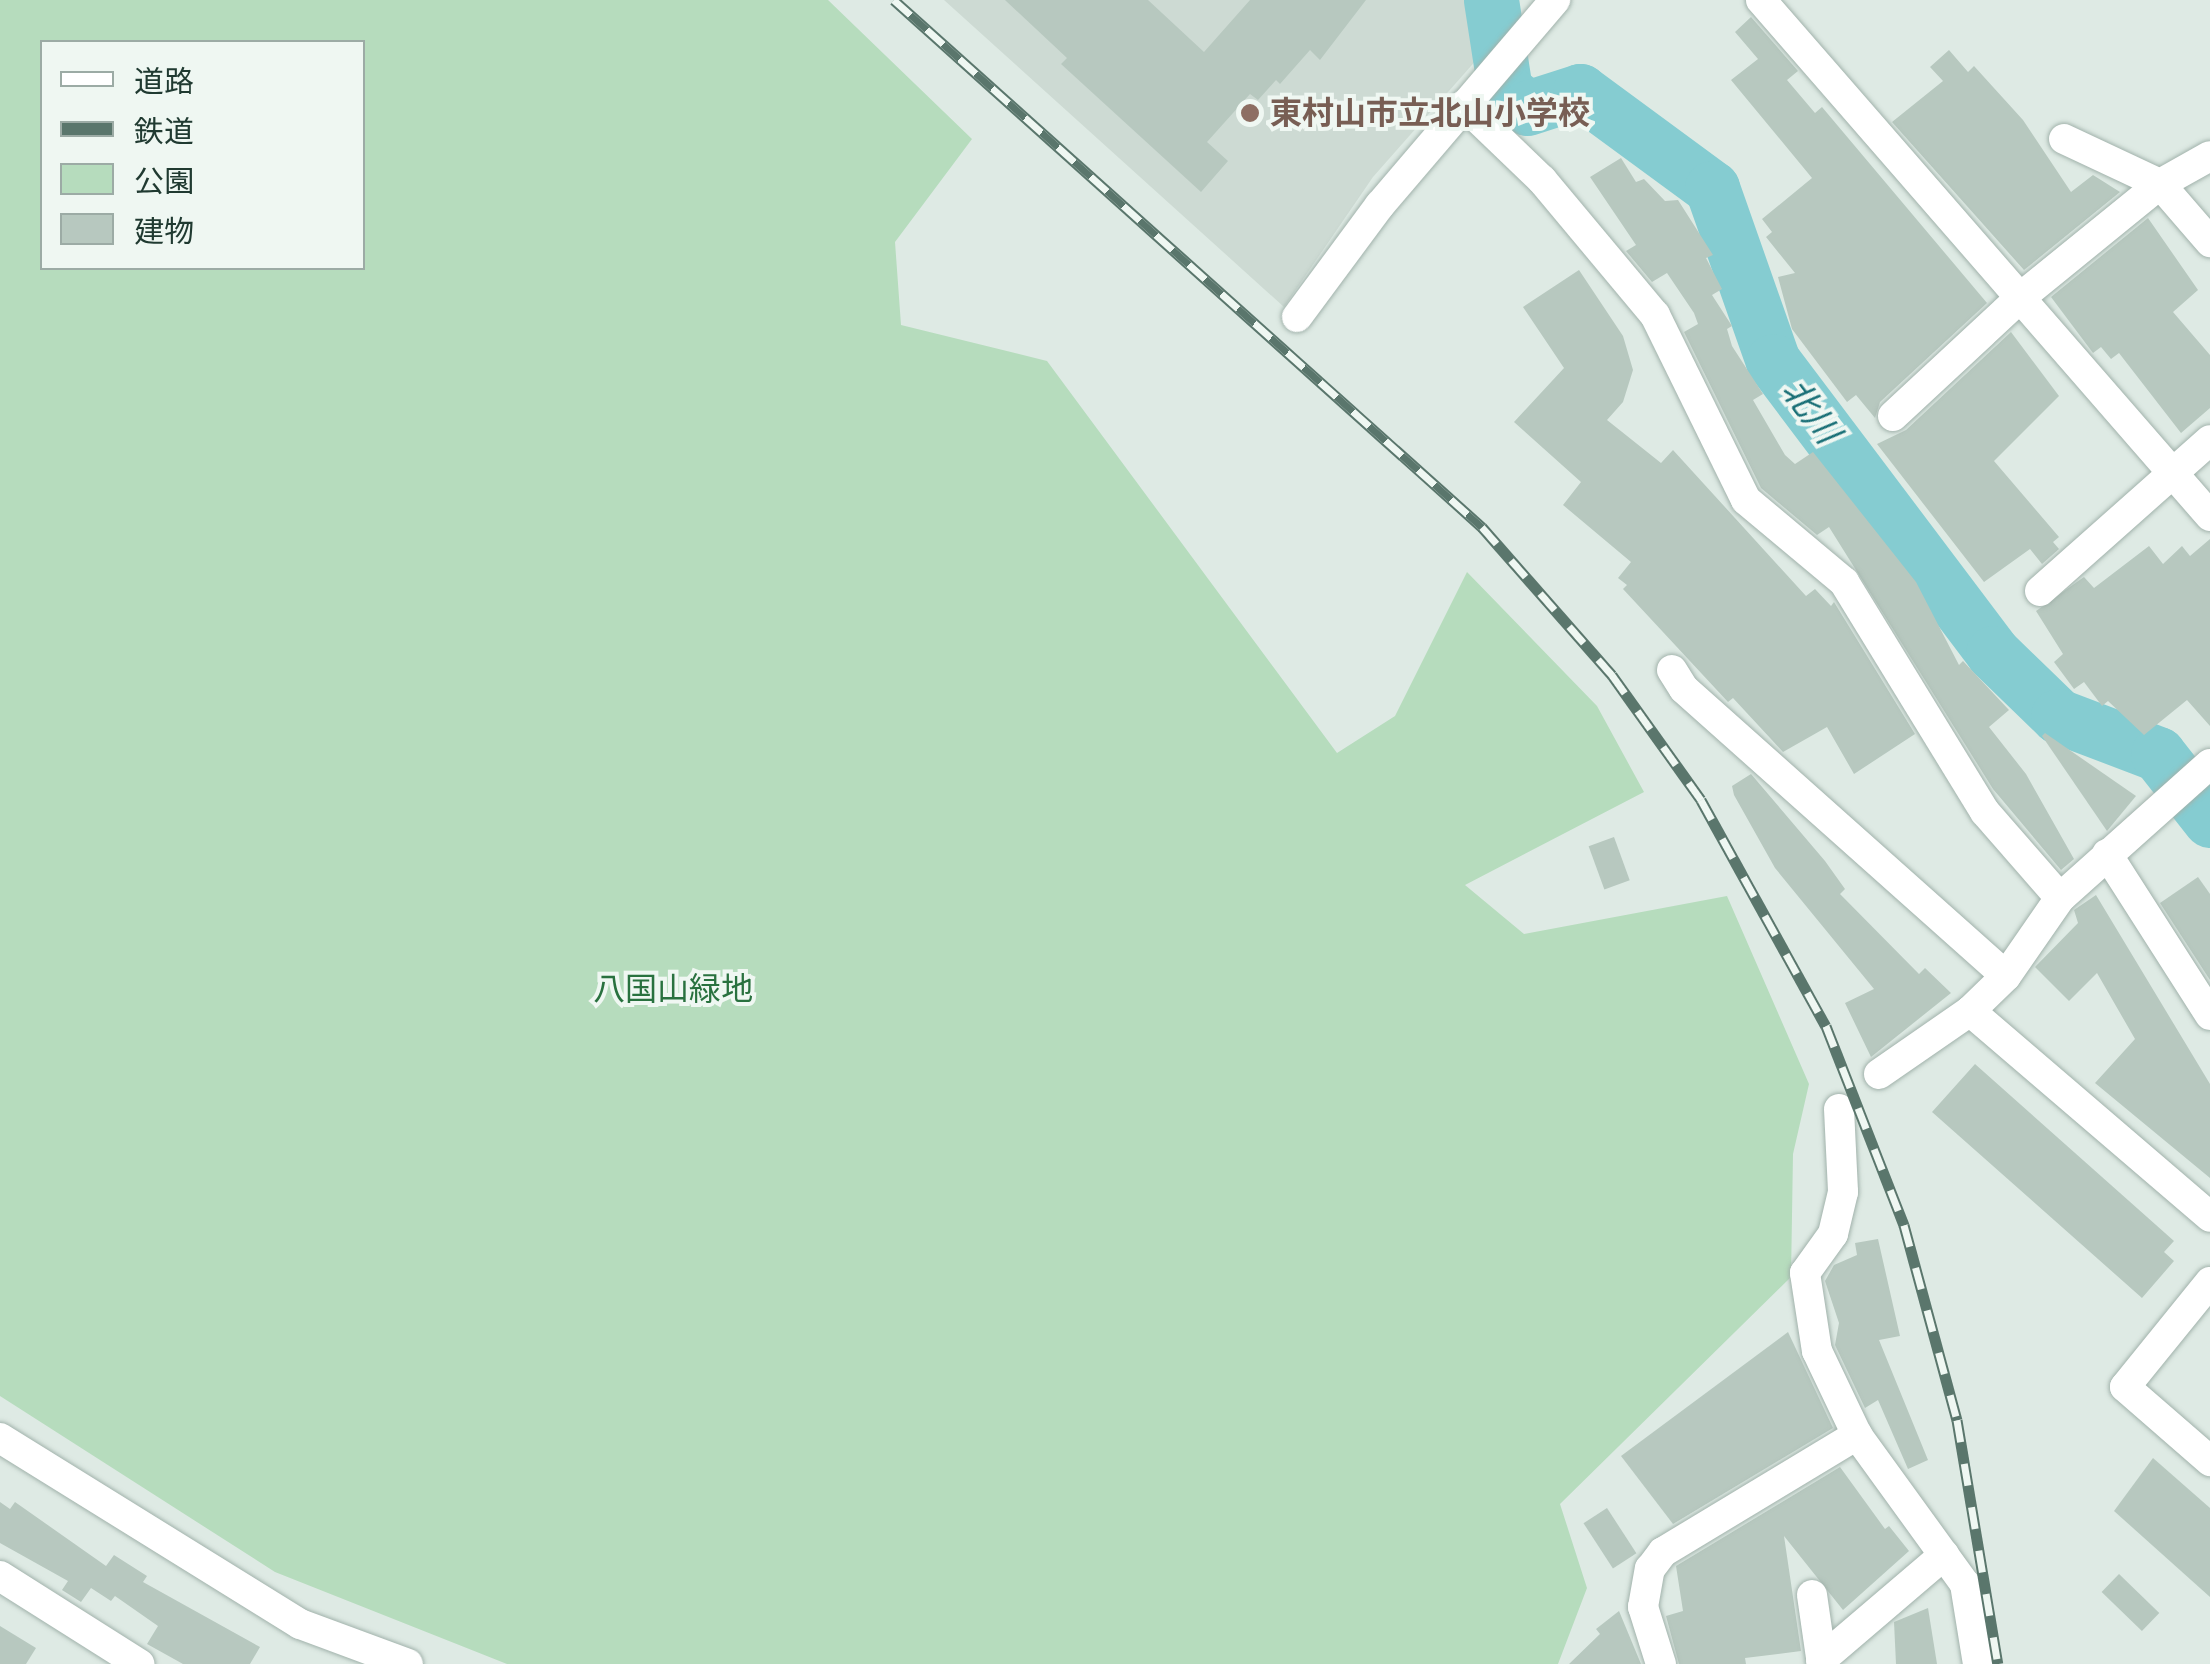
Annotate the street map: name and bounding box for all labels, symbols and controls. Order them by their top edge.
legend [40,40,365,270]
text: 道路 [134,64,194,99]
place label: 東村山市立北山小学校 [1270,94,1590,132]
marker: 東村山市立北山小学校 [1239,102,1261,124]
text: 鉄道 [134,114,194,149]
text: 公園 [134,164,194,199]
text: 建物 [134,214,194,249]
water label: 北川 [1773,370,1849,452]
park label: 八国山緑地 [593,970,753,1008]

